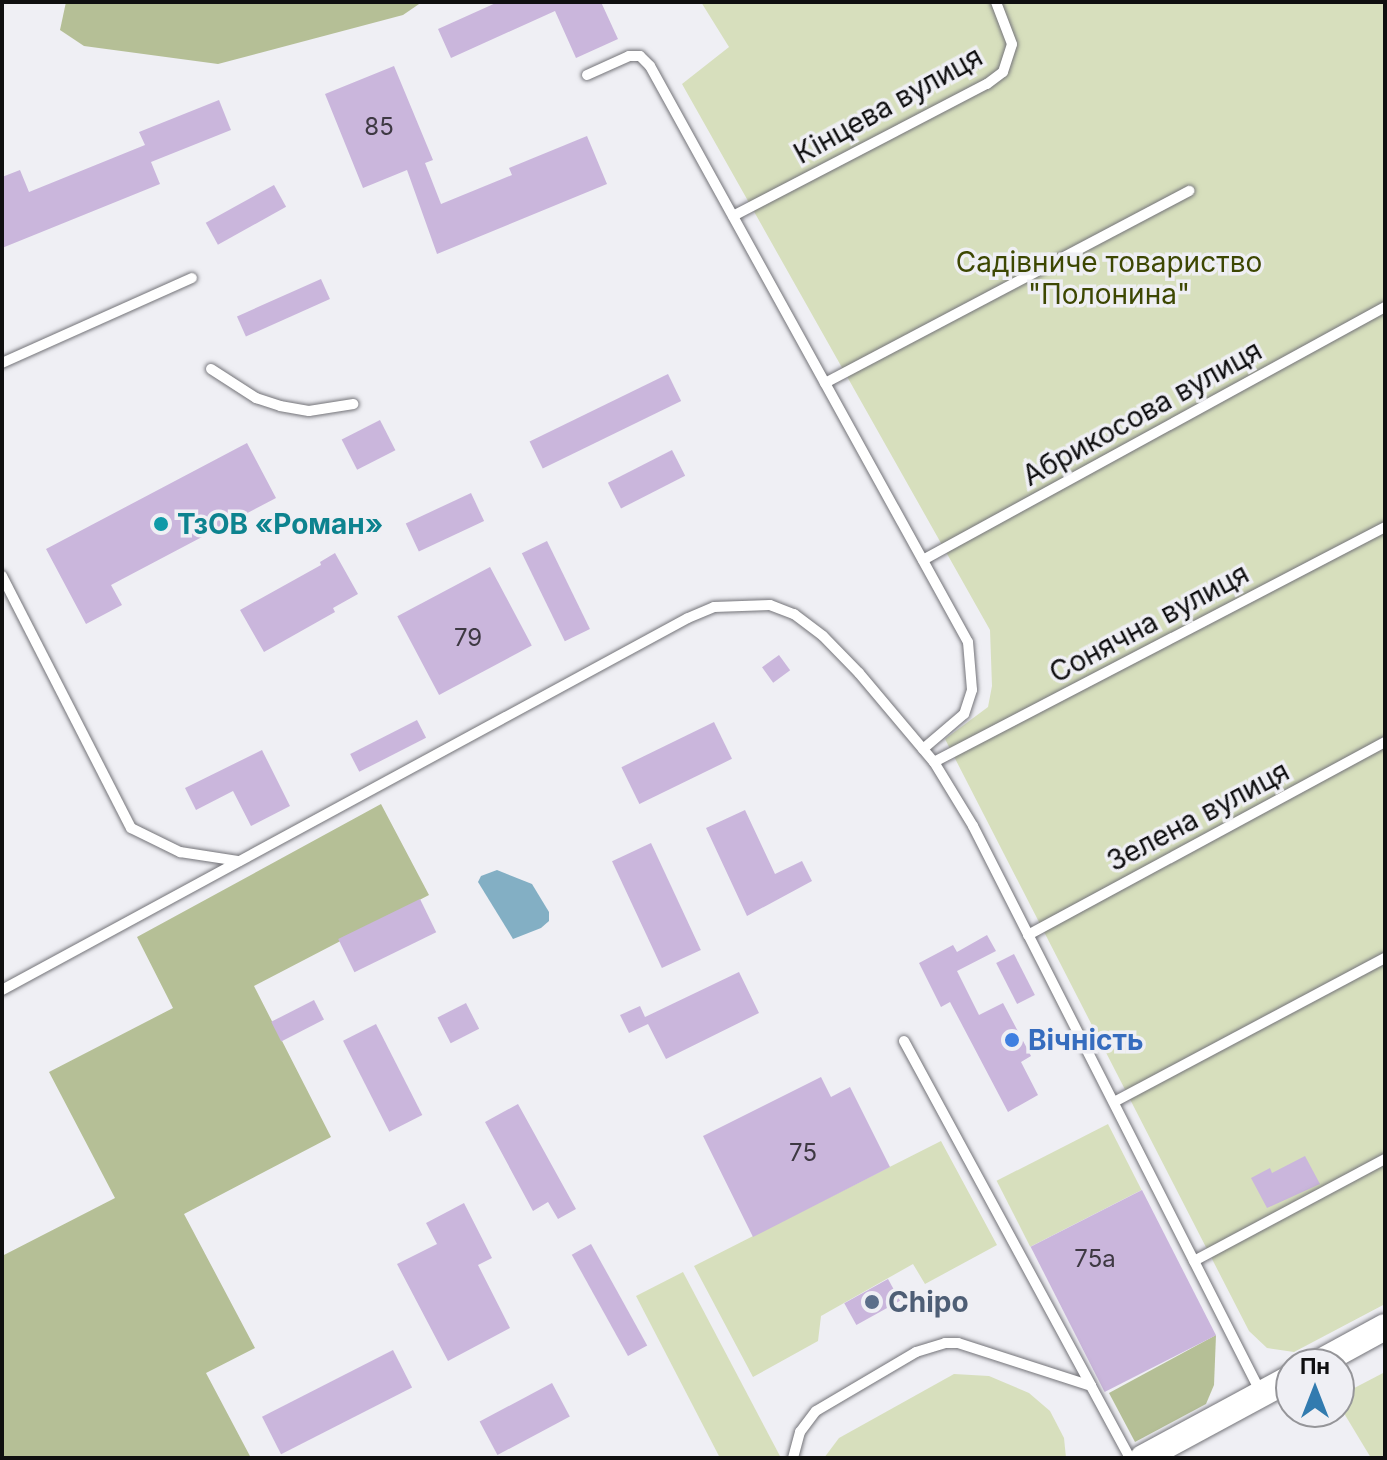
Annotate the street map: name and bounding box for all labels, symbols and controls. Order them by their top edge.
street label: Кінцева вулиця [788,39,988,171]
house number: 85 [364,113,394,141]
park label: Садівниче товариство "Полонина" [956,245,1262,311]
street label: Абрикосова вулиця [1017,333,1267,493]
place label: ТзОВ «Роман» [177,507,383,541]
marker: ТзОВ «Роман» [152,515,170,533]
street label: Сонячна вулиця [1044,556,1254,690]
house number: 79 [454,624,482,652]
street label: Зелена вулиця [1101,754,1295,878]
place label: Вічність [1028,1023,1143,1057]
marker: Вічність [1003,1031,1021,1049]
house number: 75 [789,1139,817,1167]
house number: 75а [1074,1245,1116,1273]
place label: Chipo [888,1285,969,1319]
marker: Chipo [863,1293,881,1311]
north arrow [1275,1348,1355,1428]
text: Пн [1300,1353,1330,1379]

